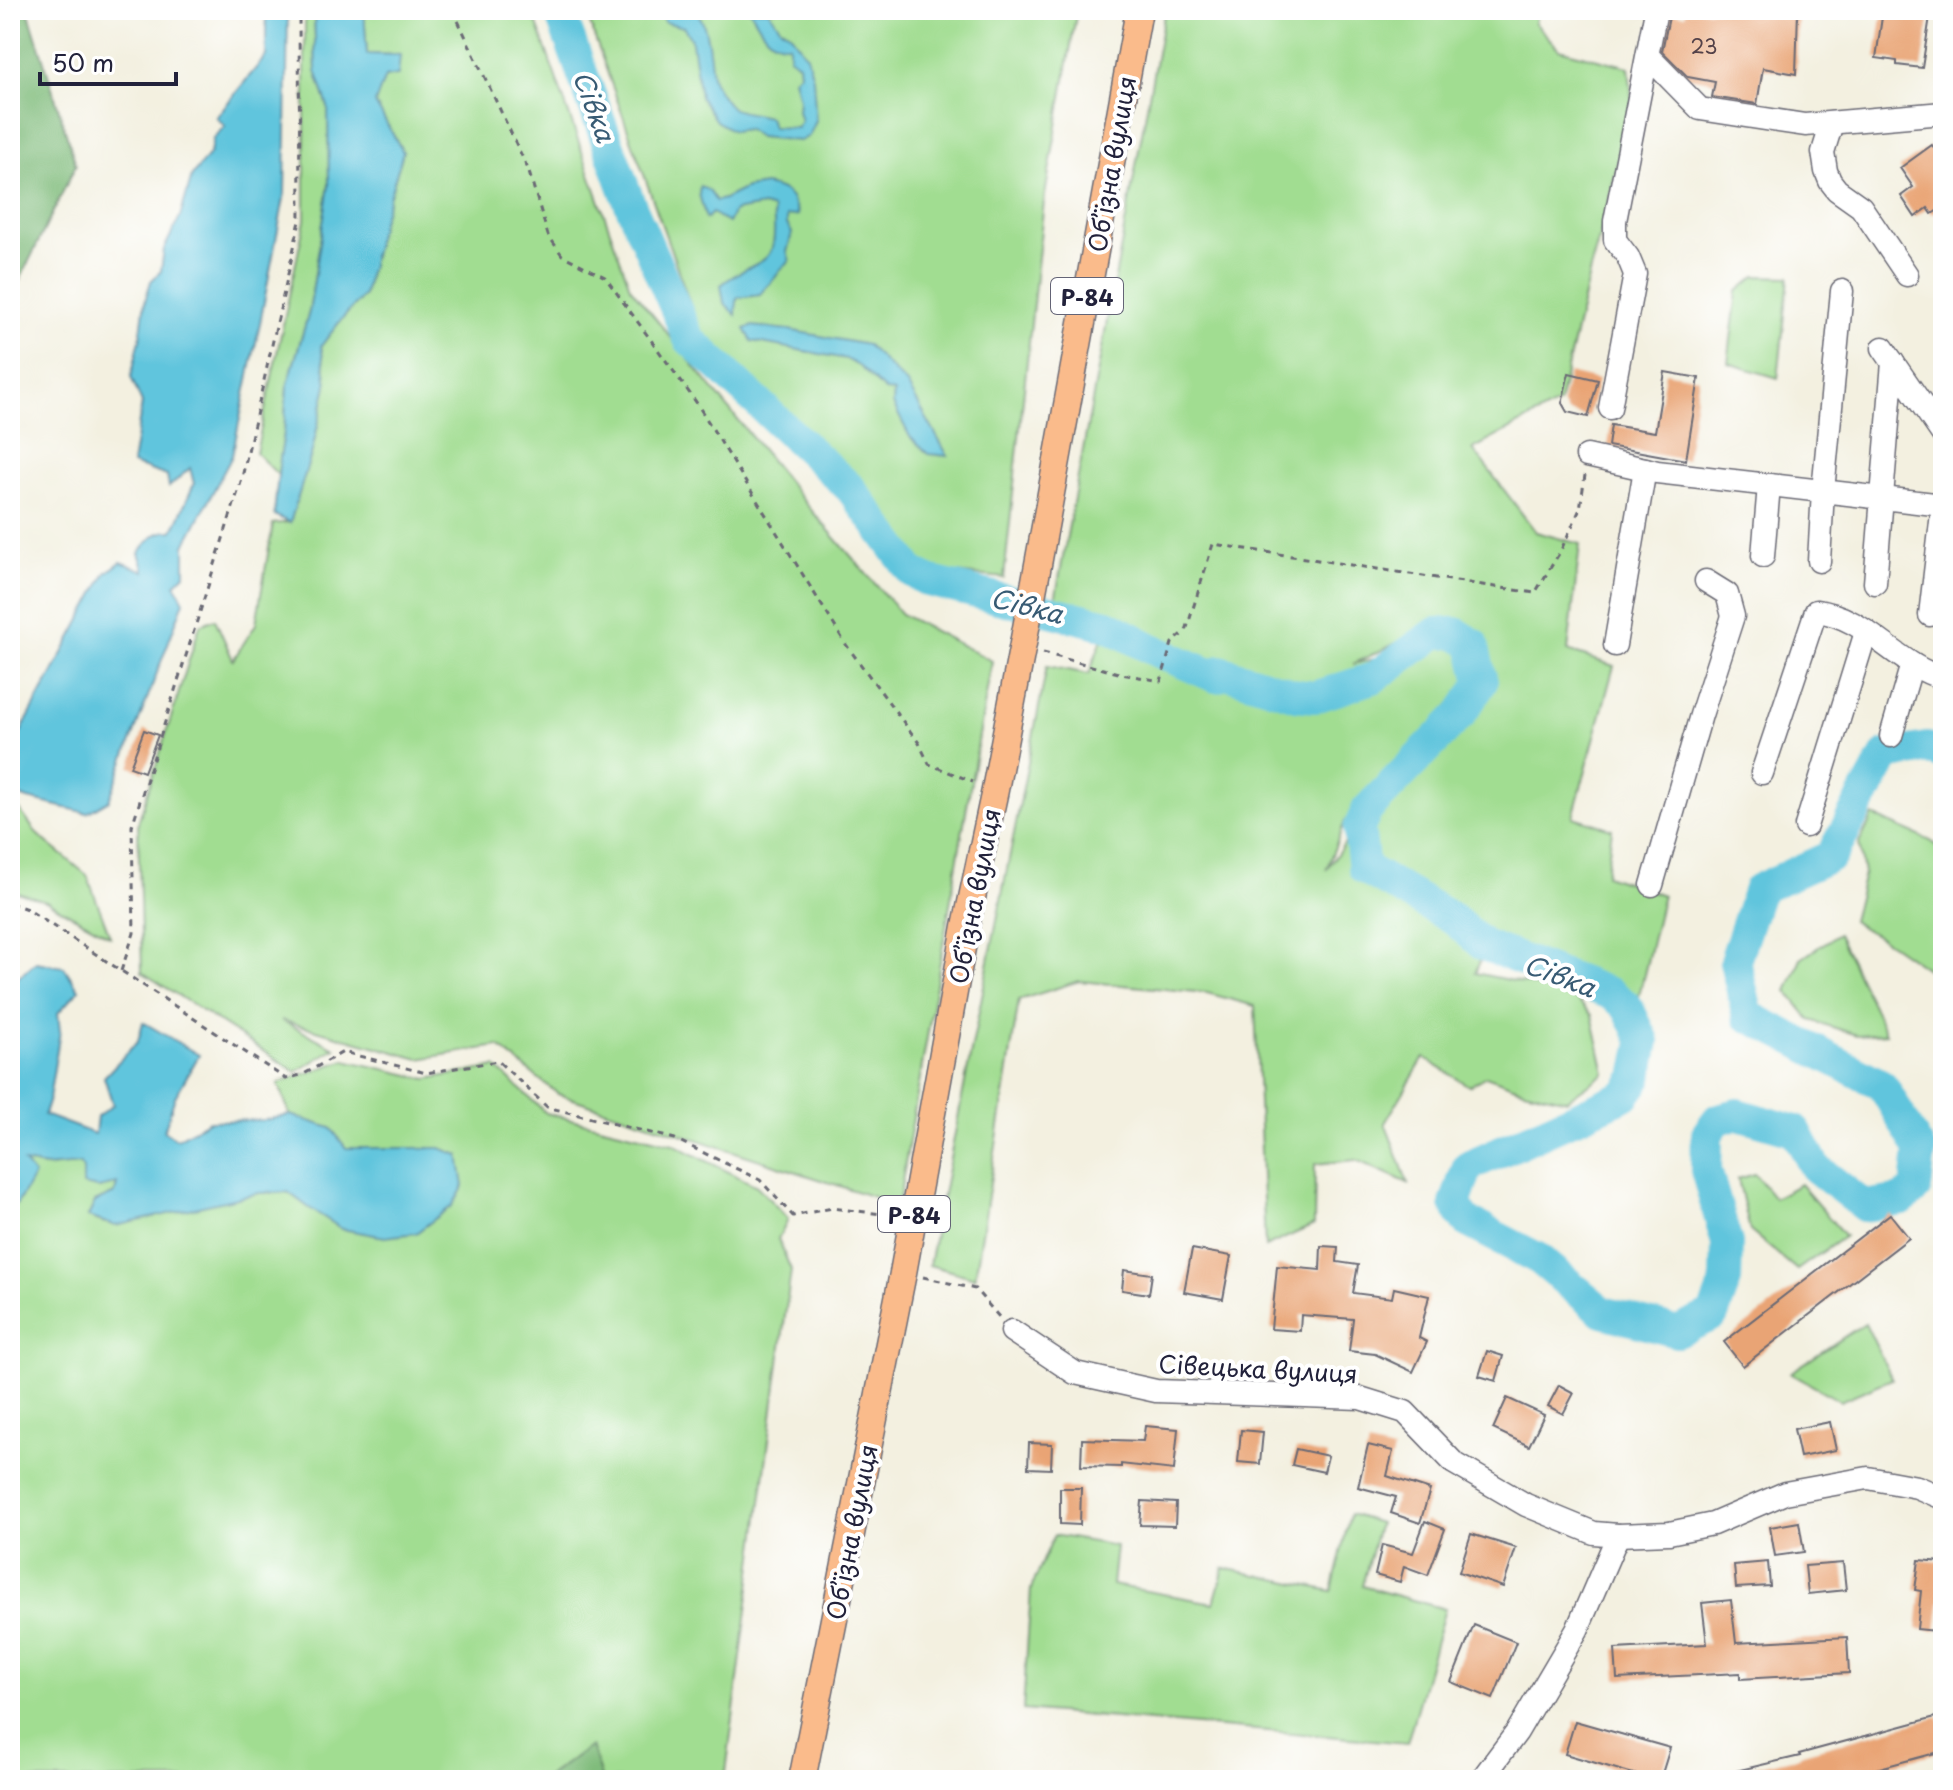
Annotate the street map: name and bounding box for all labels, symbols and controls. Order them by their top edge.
house number: 23 [1690,31,1718,61]
scale bar [40,36,176,86]
text: 50 m [52,44,114,80]
water label: Сівка [564,65,626,148]
street label: Обʼїзна вулиця [1078,73,1144,255]
road number: Р-84 [1051,278,1123,314]
water label: Сівка [987,577,1068,633]
street label: Обʼїзна вулиця [939,805,1009,987]
water label: Сівка [1519,944,1602,1007]
road number: Р-84 [878,1196,950,1232]
street label: Сівецька вулиця [1158,1345,1358,1391]
street label: Обʼїзна вулиця [816,1441,886,1623]

